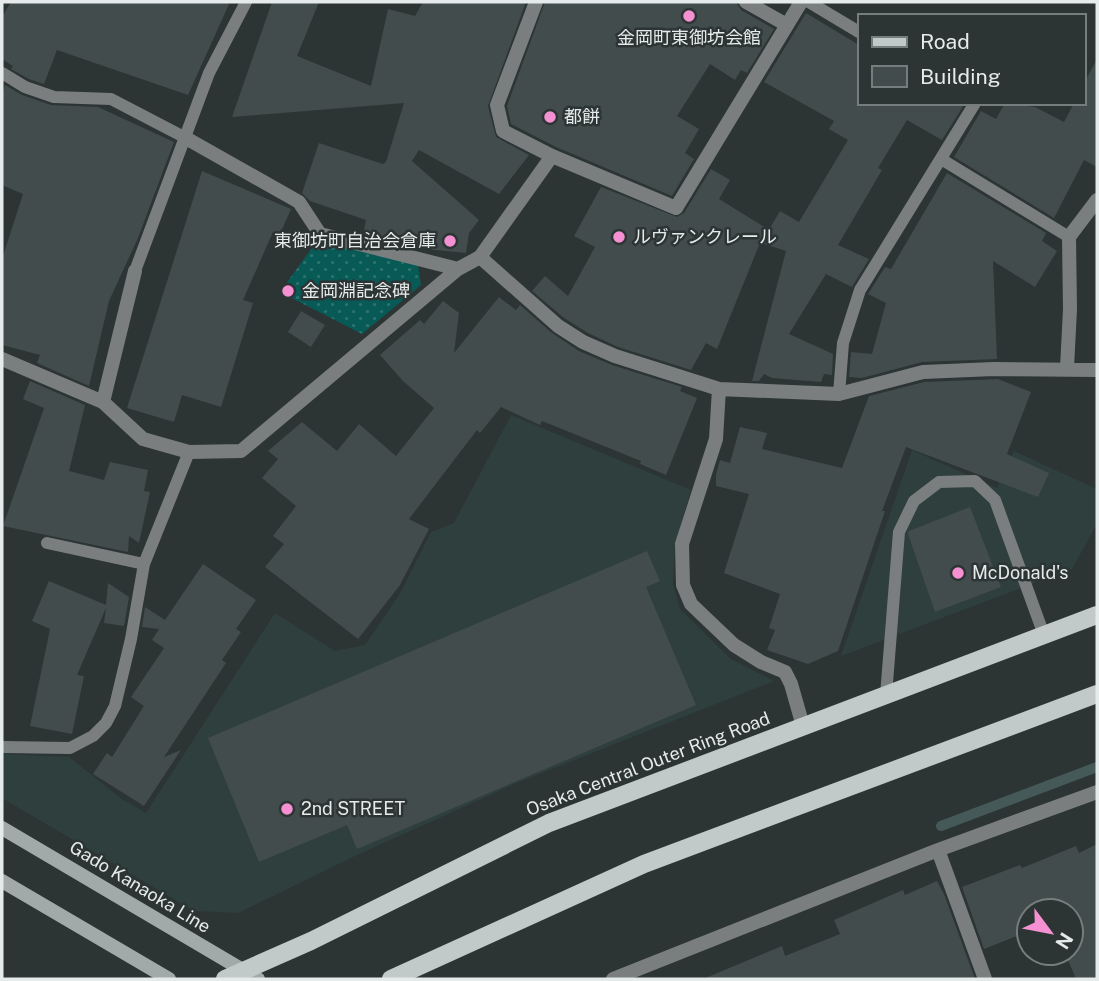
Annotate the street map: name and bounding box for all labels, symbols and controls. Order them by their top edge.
marker: 金岡町東御坊会館 [681,8,697,24]
legend [858,14,1085,105]
place label: 金岡町東御坊会館 [617,27,761,48]
text: Road [920,29,970,54]
text: Building [920,64,1001,89]
place label: 都餅 [564,106,600,127]
marker: 都餅 [542,109,558,125]
place label: ルヴァンクレール [633,226,777,247]
marker: ルヴァンクレール [611,229,627,245]
place label: 東御坊町自治会倉庫 [274,230,436,251]
marker: 東御坊町自治会倉庫 [442,233,458,249]
place label: 金岡淵記念碑 [302,280,410,301]
marker: 金岡淵記念碑 [280,283,296,299]
place label: McDonald's [972,562,1068,583]
marker: McDonald's [950,565,966,581]
street label: Osaka Central Outer Ring Road [523,707,773,820]
place label: 2nd STREET [301,798,406,819]
marker: 2nd STREET [279,801,295,817]
street label: Gado Kanaoka Line [66,836,215,937]
north arrow [1015,897,1085,967]
text: N [1051,929,1078,953]

